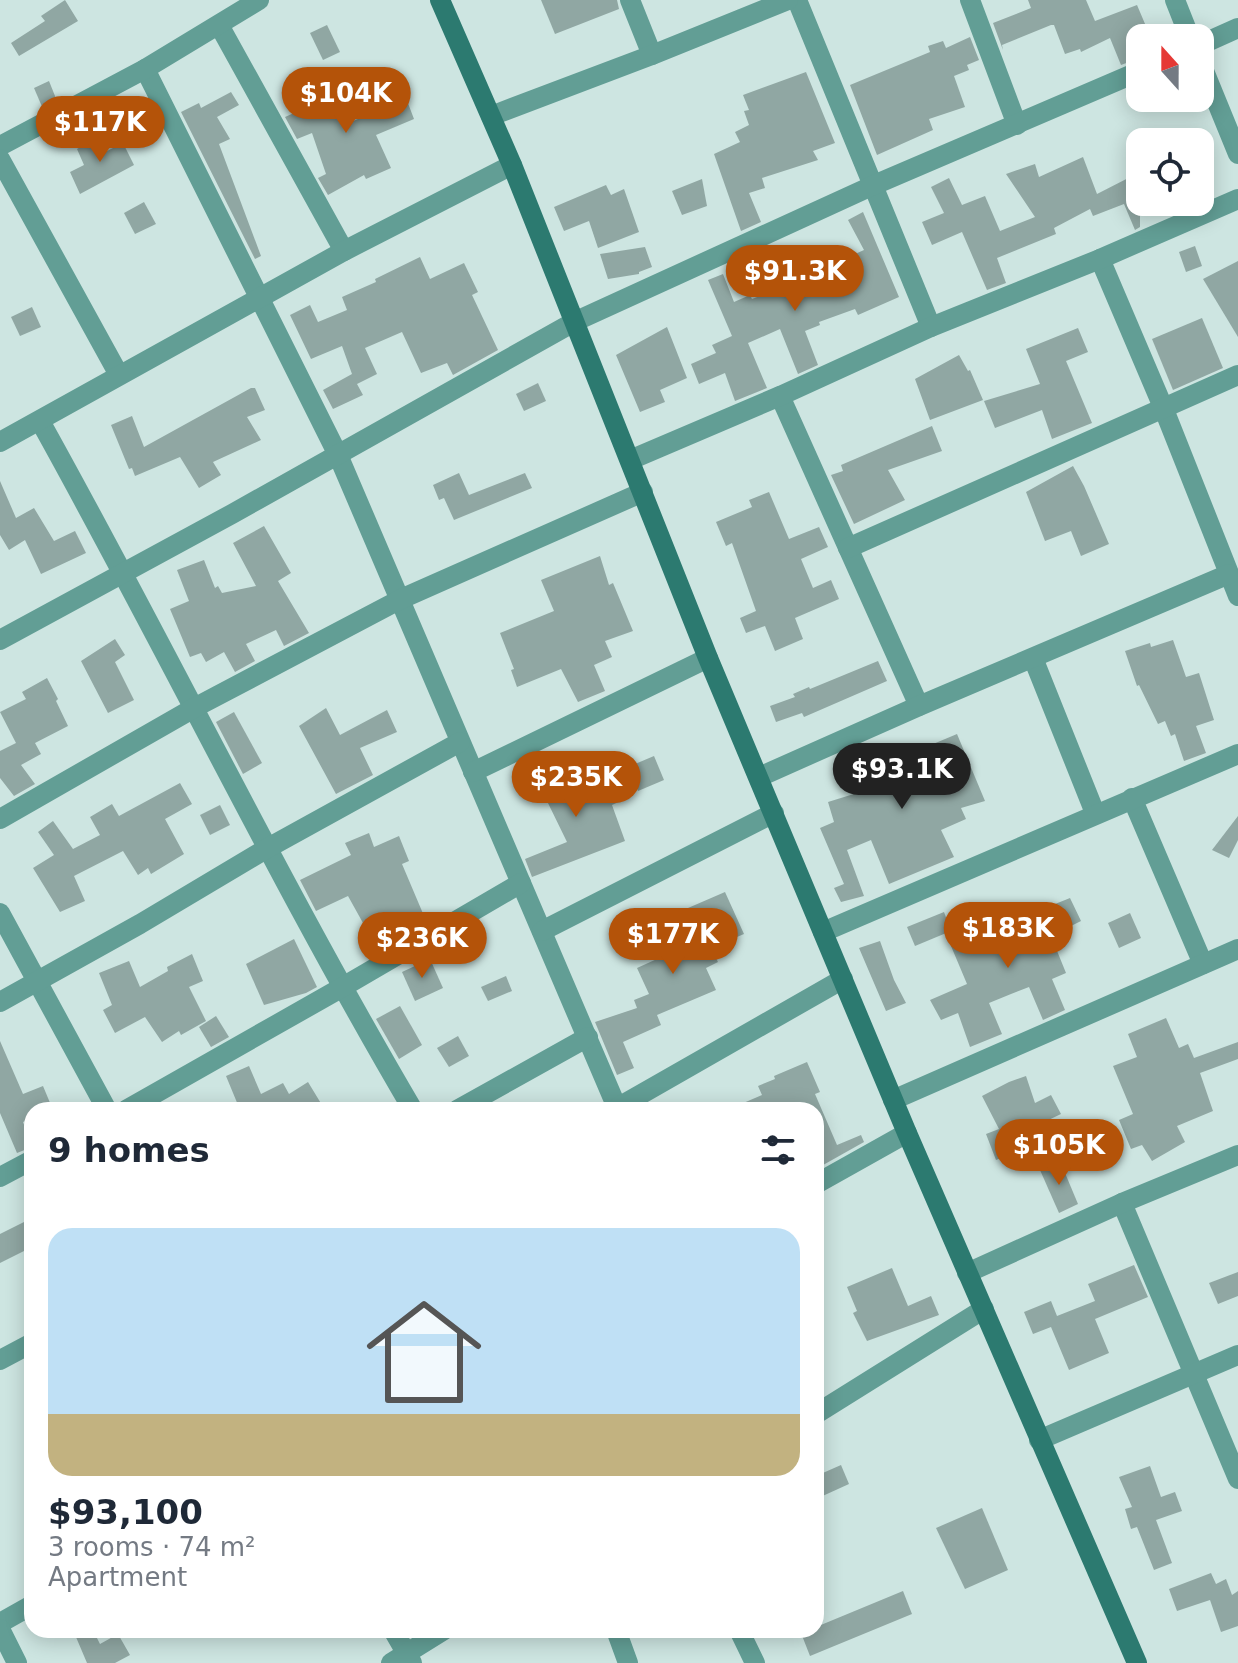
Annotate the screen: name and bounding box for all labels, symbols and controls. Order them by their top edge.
north arrow [1126,24,1214,112]
map controls [1126,24,1214,216]
pin: $104K [290,67,402,135]
text: $104K [300,78,392,108]
pin: $117K [44,96,156,164]
text: $117K [54,107,146,137]
button: locate [1126,128,1214,216]
pin: $91.3K [730,245,860,313]
text: $91.3K [744,256,846,286]
pin: $93.1K [837,743,967,811]
pin: $235K [520,751,632,819]
text: $93.1K [851,754,953,784]
text: $235K [530,762,622,792]
pin: $183K [952,902,1064,970]
pin: $177K [617,908,729,976]
pin: $236K [366,912,478,980]
text: $183K [962,913,1054,943]
text: $177K [627,919,719,949]
text: $236K [376,923,468,953]
pin: $105K [1003,1119,1115,1187]
icon: filters [756,1128,800,1172]
text: 9 homes [48,1130,210,1170]
text: $105K [1013,1130,1105,1160]
icon: home [352,1280,496,1424]
text: $93,100 [48,1492,203,1532]
text: 3 rooms · 74 m² [48,1532,256,1562]
text: Apartment [48,1562,187,1592]

